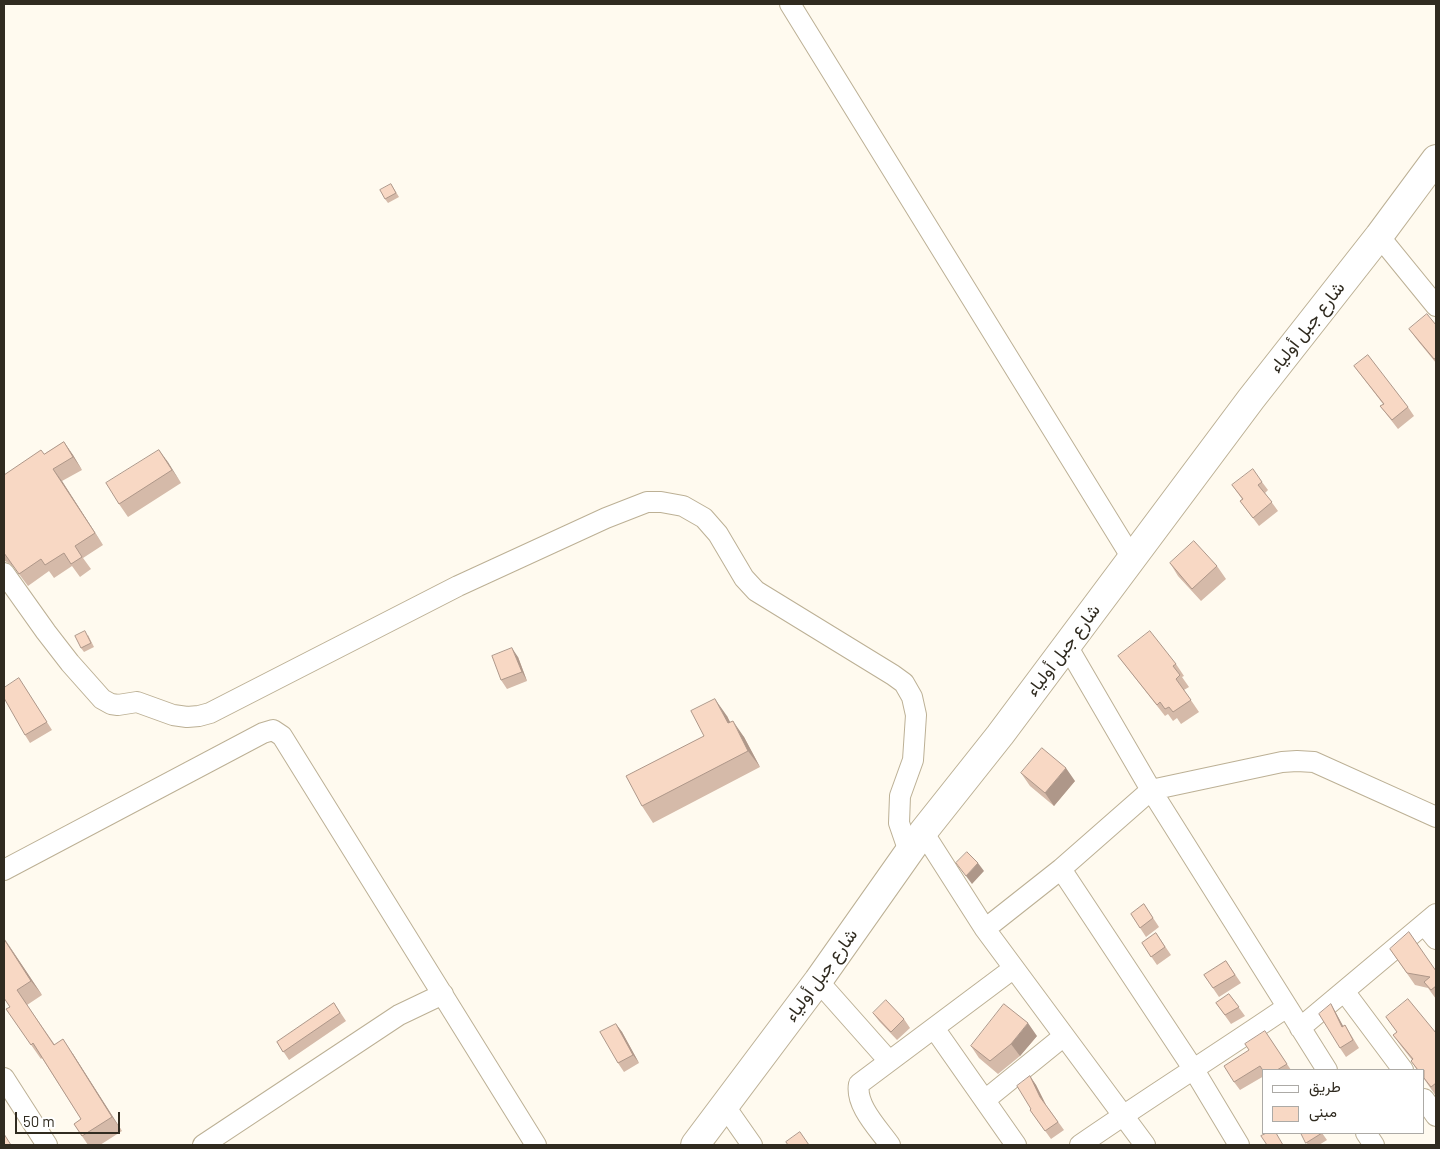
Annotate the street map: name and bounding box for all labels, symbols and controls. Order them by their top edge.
street label: شارع جبل أولياء [1265,277,1349,377]
street label: شارع جبل أولياء [1021,600,1105,700]
street label: شارع جبل أولياء [780,924,862,1026]
legend [1262,1069,1425,1134]
text: طريق [1309,1077,1341,1095]
scale bar [18,1102,122,1134]
text: مبنى [1309,1102,1337,1120]
text: 50 m [23,1112,55,1130]

